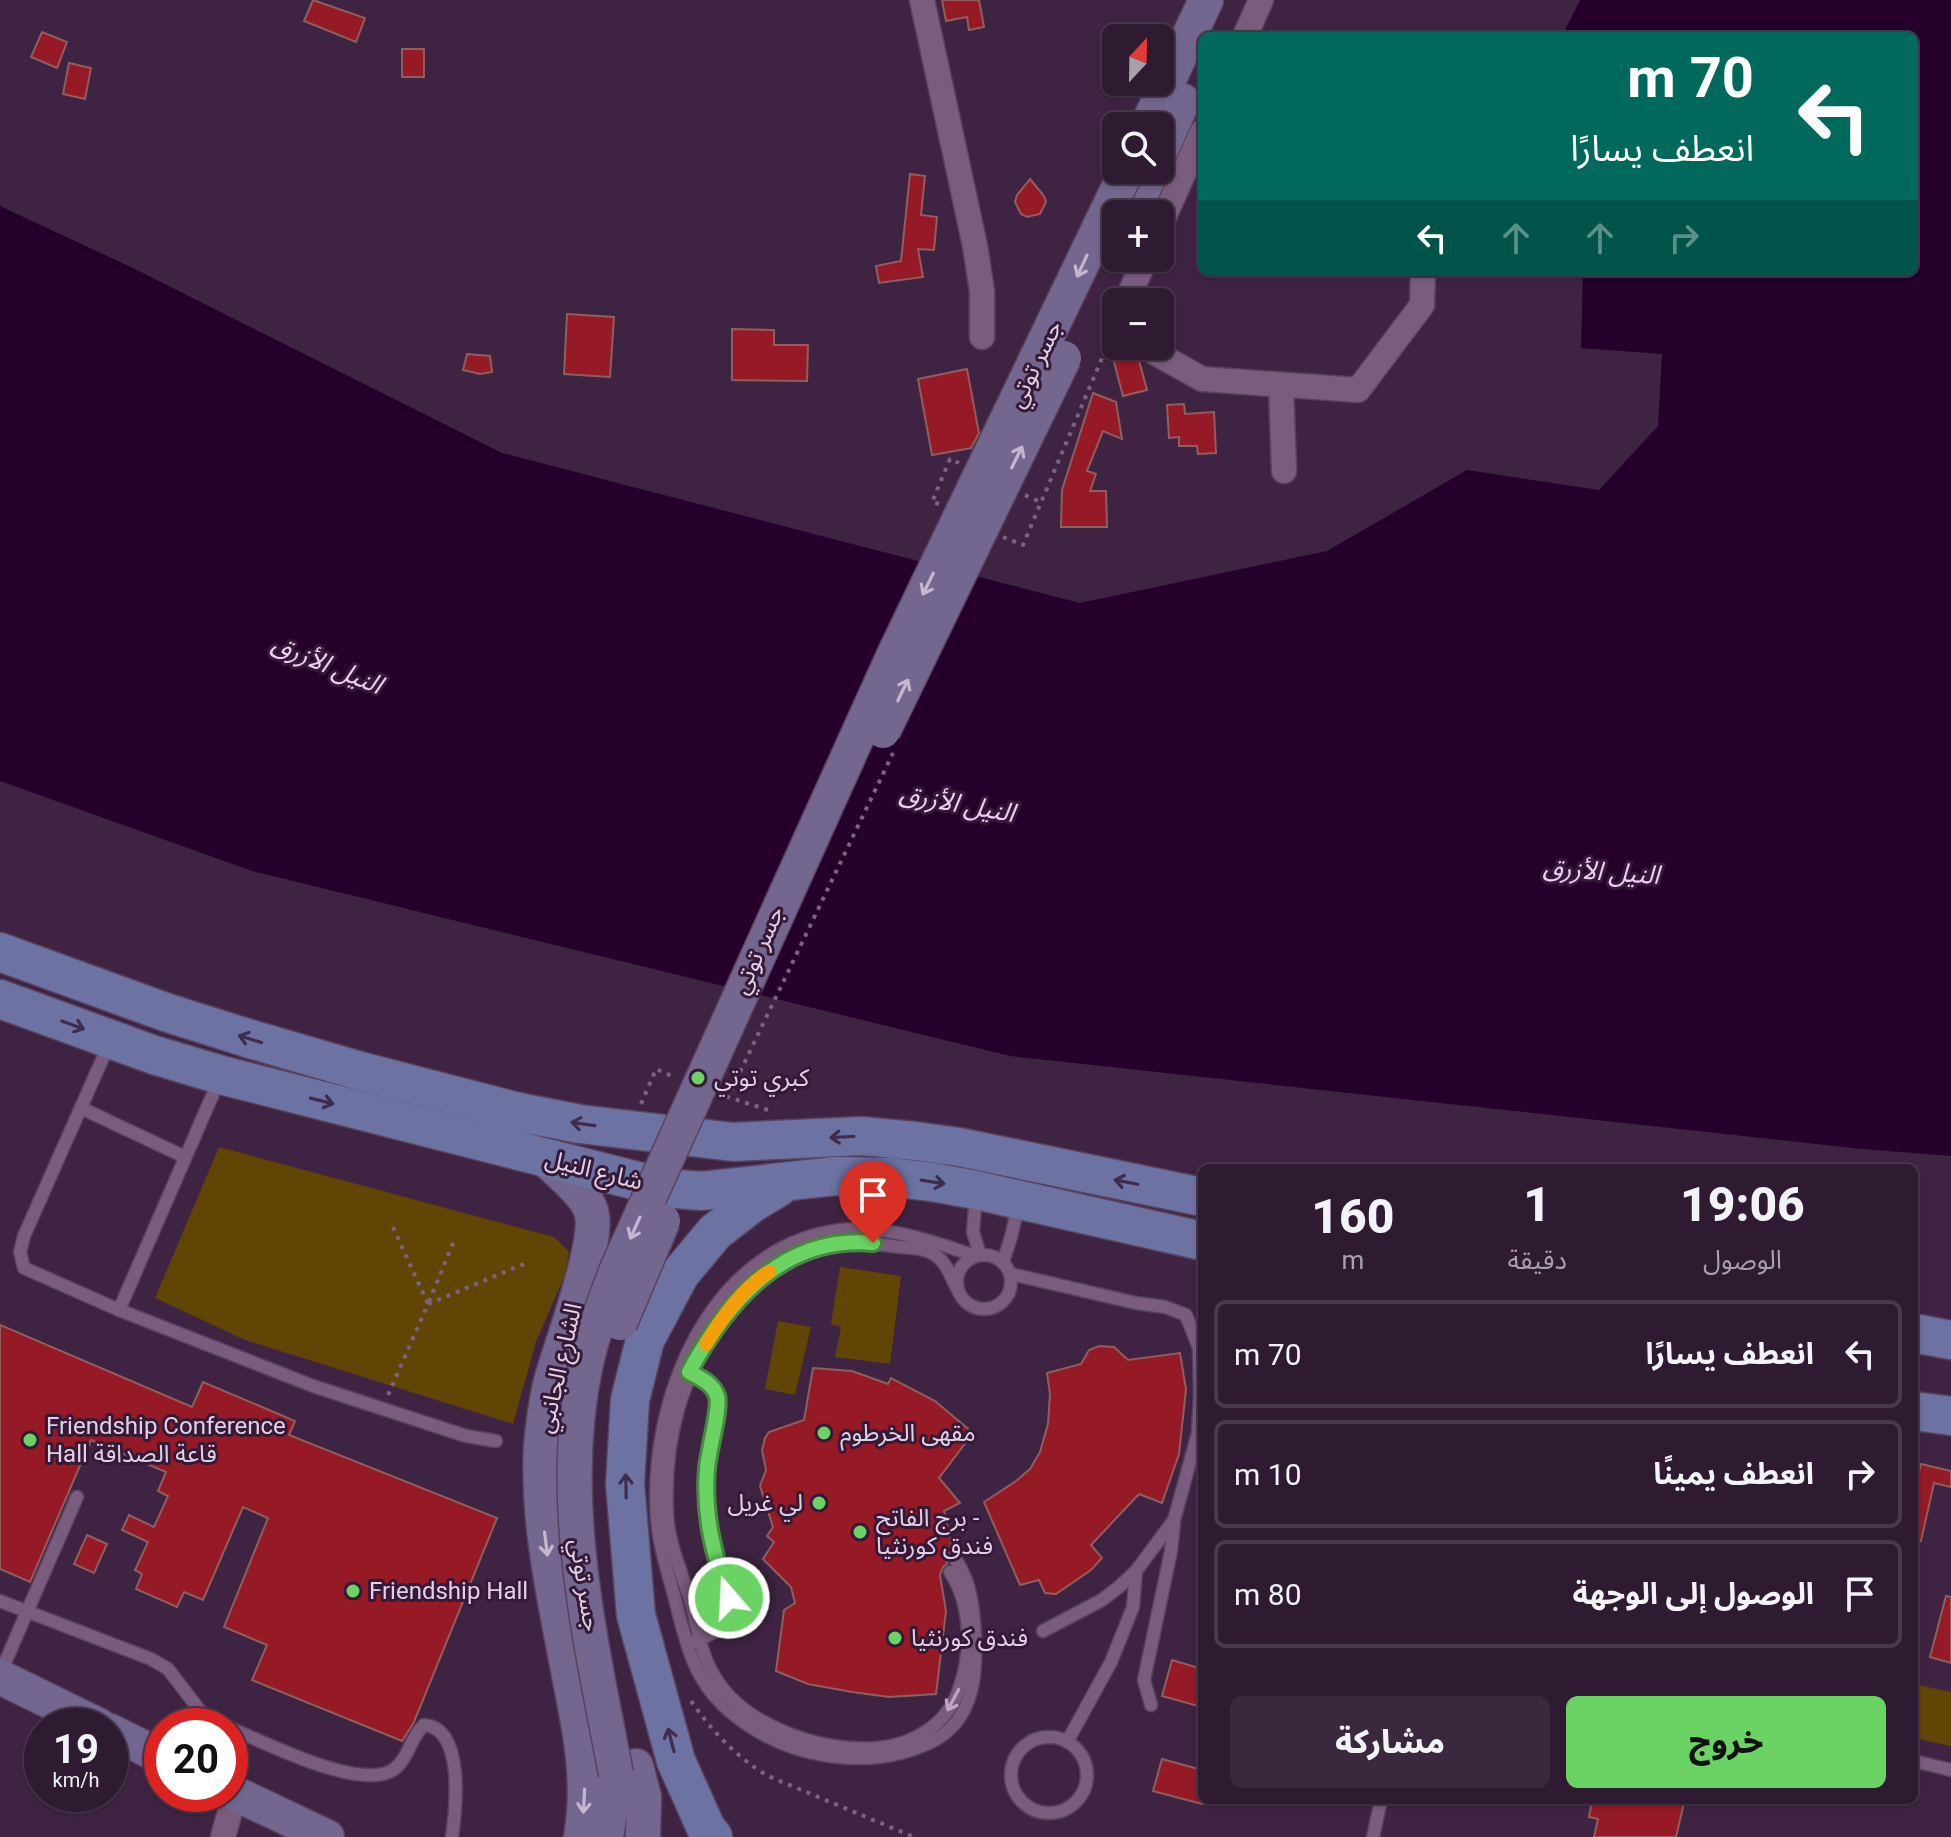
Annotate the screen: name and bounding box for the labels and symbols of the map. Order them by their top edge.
north arrow [1102,24,1174,96]
one-way arrow [1074,254,1089,278]
street label: جسر توتي [1002,316,1072,414]
one-way arrow [1010,445,1025,469]
one-way arrow [920,571,936,595]
water label: النيل الأزرق [267,628,389,702]
one-way arrow [896,679,912,703]
water label: النيل الأزرق [897,778,1020,829]
water label: النيل الأزرق [1542,852,1663,891]
street label: جسر توتي [726,902,794,1000]
one-way arrow [60,1019,85,1034]
one-way arrow [237,1031,263,1046]
place label: كبري توتي [714,1064,810,1097]
marker: كبري توتي [689,1069,707,1087]
one-way arrow [308,1094,334,1109]
one-way arrow [571,1116,596,1131]
one-way arrow [829,1130,856,1145]
street label: شارع النيل [542,1144,646,1199]
pin [839,1161,907,1243]
one-way arrow [1113,1173,1139,1188]
one-way arrow [920,1176,946,1191]
one-way arrow [626,1215,641,1240]
street label: الشارع الجانبي [530,1300,592,1437]
place label: Friendship Conference Hall قاعة الصداقة [46,1412,286,1468]
place label: مقهى الخرطوم [840,1419,975,1451]
marker: مقهى الخرطوم [815,1424,833,1442]
marker: Friendship Conference Hall قاعة الصداقة [21,1431,39,1449]
one-way arrow [619,1473,634,1500]
place label: لي غريل [728,1489,803,1522]
marker: لي غريل [810,1494,828,1512]
place label: برج الفاتح - فندق كورنثيا [876,1504,993,1560]
marker: برج الفاتح - فندق كورنثيا [851,1523,869,1541]
one-way arrow [539,1531,554,1557]
street label: جسر توتي [559,1537,606,1634]
position arrow [687,1556,771,1640]
place label: Friendship Hall [369,1577,528,1605]
marker: Friendship Hall [344,1582,362,1600]
place label: فندق كورنثيا [911,1624,1028,1652]
marker: فندق كورنثيا [886,1629,904,1647]
one-way arrow [945,1688,961,1712]
speed limit sign: 20 [144,1708,248,1812]
one-way arrow [663,1728,678,1754]
one-way arrow [576,1787,591,1814]

